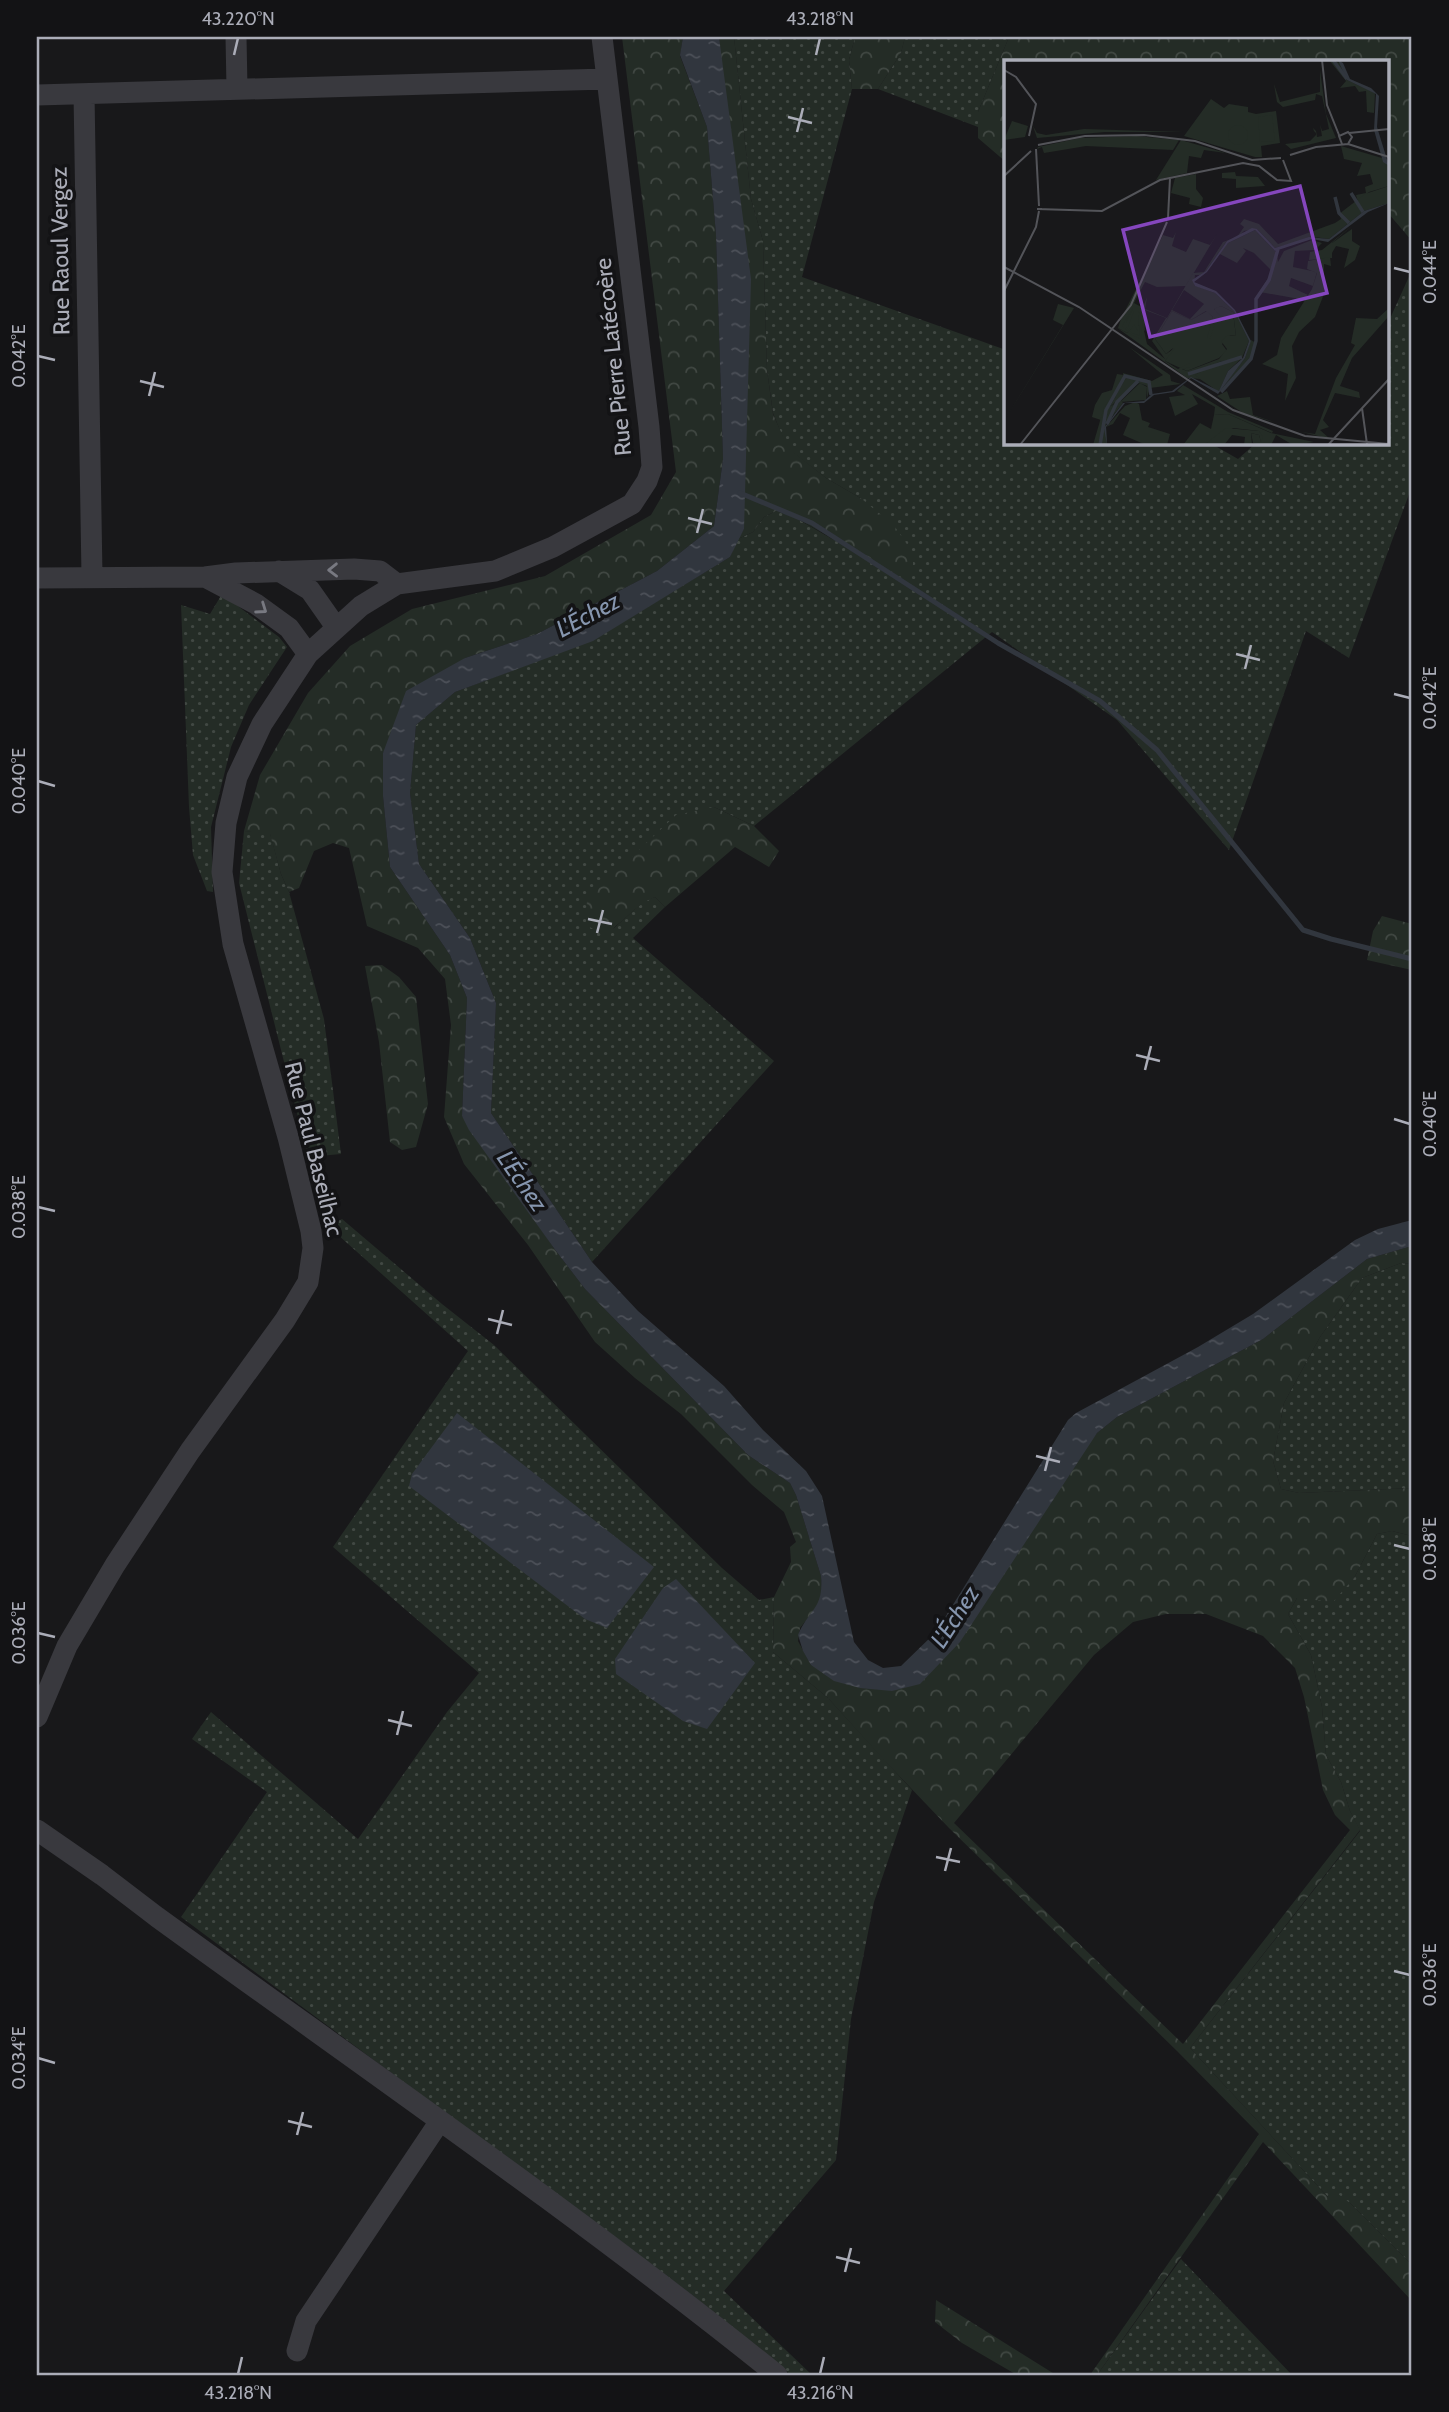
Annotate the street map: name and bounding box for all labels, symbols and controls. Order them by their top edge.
text: 43.220°N [201,8,275,30]
text: 43.218°N [786,8,854,30]
inset map [1004,60,1390,444]
street label: Rue Raoul Vergez [45,166,75,335]
text: 0.044°E [1419,240,1441,304]
street label: Rue Pierre Latécoère [589,257,637,457]
text: 0.042°E [8,324,30,388]
one-way arrow [327,562,338,577]
water label: L'Échez [551,585,625,643]
one-way arrow [254,601,267,613]
text: 0.042°E [1419,666,1441,730]
text: 0.040°E [8,748,30,814]
street label: Rue Paul Baseilhac [279,1059,349,1239]
text: 0.040°E [1419,1091,1441,1157]
water label: L'Échez [491,1144,555,1217]
text: 0.038°E [8,1175,30,1239]
text: 0.038°E [1419,1517,1441,1581]
water label: L'Échez [923,1579,986,1653]
text: 0.036°E [8,1601,30,1665]
text: 0.036°E [1419,1943,1441,2007]
text: 0.034°E [8,2026,30,2090]
text: 43.218°N [204,2382,272,2404]
text: 43.216°N [786,2382,854,2404]

